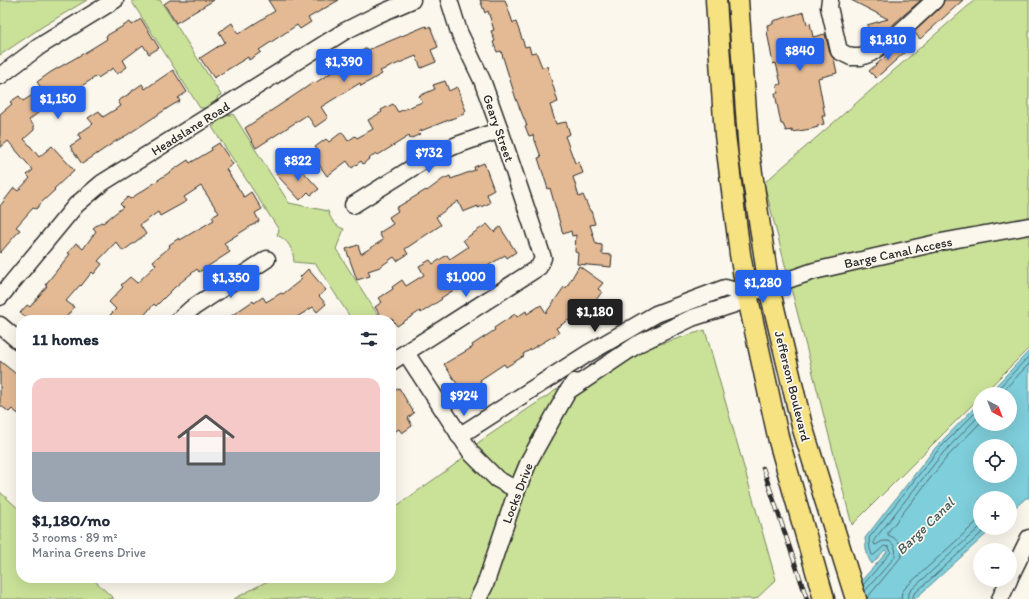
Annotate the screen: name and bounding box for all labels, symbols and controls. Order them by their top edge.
pin: $1,810 [855,27,921,61]
text: $1,810 [870,32,906,47]
pin: $840 [776,38,824,72]
text: $840 [785,43,815,58]
pin: $1,390 [311,49,377,83]
text: $1,390 [325,54,363,69]
pin: $1,150 [25,86,91,120]
text: $1,150 [40,91,76,106]
street label: Geary Street [480,92,517,164]
street label: Headslane Road [148,98,232,159]
pin: $732 [405,140,453,174]
text: $732 [416,145,442,160]
pin: $822 [274,148,322,182]
text: $822 [284,153,312,168]
street label: Barge Canal Access [843,234,954,271]
pin: $1,000 [433,264,499,298]
pin: $1,350 [198,265,264,299]
text: $1,000 [446,269,486,284]
text: $1,350 [212,270,250,285]
pin: $1,280 [730,270,796,304]
text: $1,280 [744,275,782,290]
pin: $1,180 [562,299,628,333]
text: $1,180 [577,304,613,319]
icon: filters [358,328,380,350]
text: 11 homes [32,329,99,349]
street label: Jefferson Boulevard [772,329,813,443]
pin: $924 [440,383,488,417]
north arrow [973,387,1017,431]
map controls [973,387,1017,587]
text: $924 [450,388,478,403]
icon: home [170,404,242,476]
button: locate [973,439,1017,483]
street label: Locks Drive [499,461,536,526]
button: + [973,491,1017,535]
water label: Barge Canal [893,494,959,558]
text: $1,180/mo [32,510,110,530]
text: 3 rooms · 89 m² [32,530,118,545]
button: − [973,543,1017,587]
text: Marina Greens Drive [32,545,146,560]

